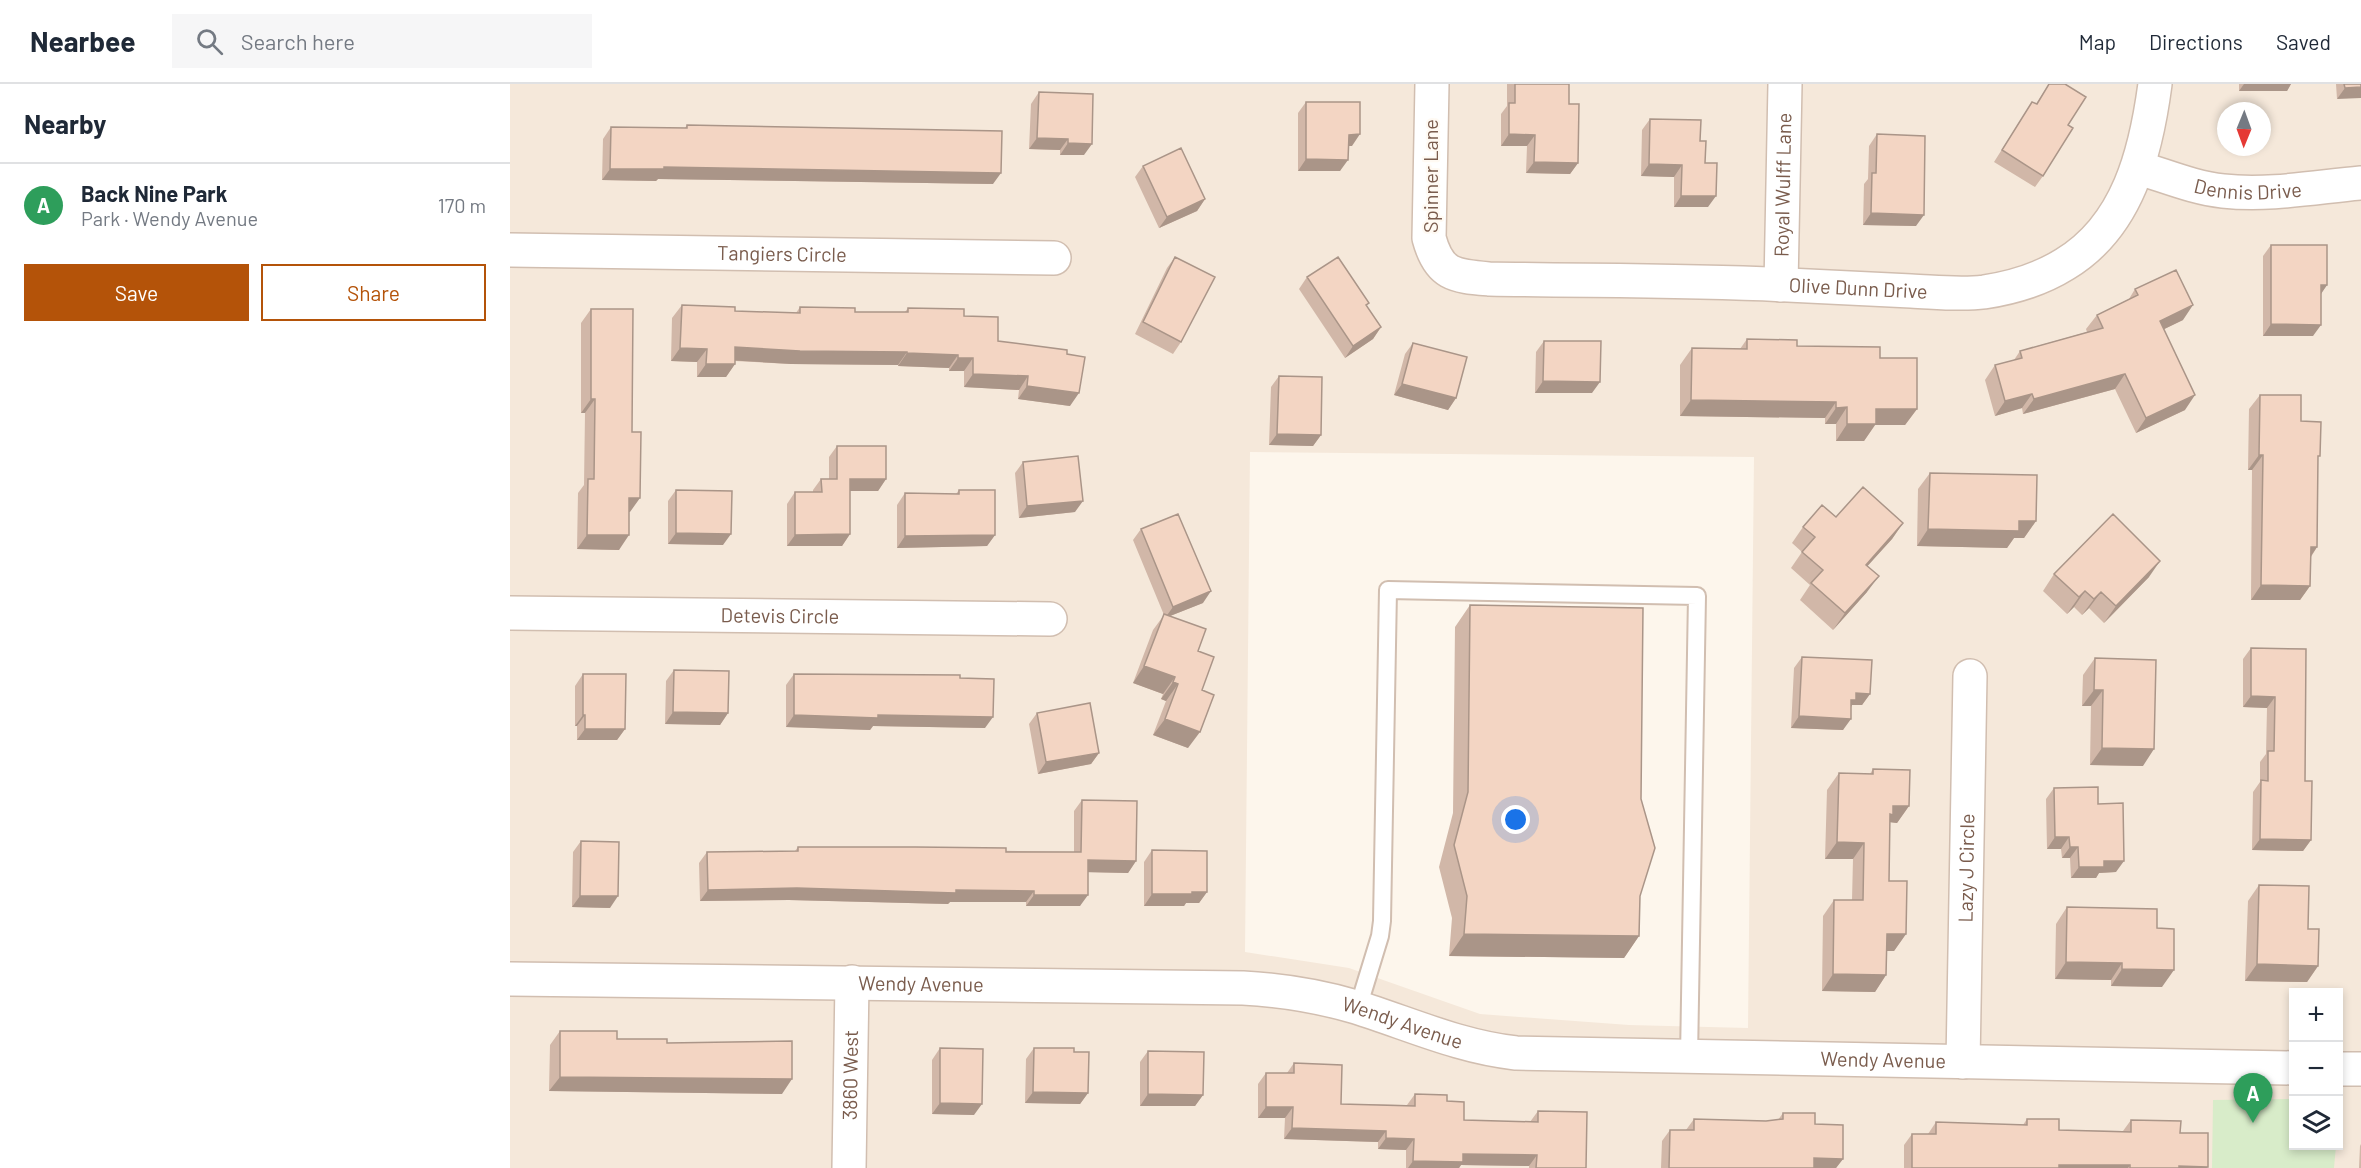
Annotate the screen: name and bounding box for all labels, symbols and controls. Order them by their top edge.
search box [172,14,592,68]
text: Nearbee [30,24,136,58]
icon: search [193,25,226,58]
text: Search here [241,28,355,54]
text: Map [2079,29,2116,54]
text: Directions [2149,29,2243,54]
text: Saved [2276,29,2331,54]
north arrow [2217,102,2271,156]
text: Nearby [24,108,106,139]
street label: Royal Wulff Lane [1769,113,1795,257]
street label: Spinner Lane [1418,119,1442,233]
street label: Dennis Drive [2192,173,2303,204]
text: Back Nine Park [81,180,228,206]
text: A [37,193,50,217]
text: 170 m [438,193,486,217]
text: Park · Wendy Avenue [81,206,258,230]
street label: Tangiers Circle [717,240,847,266]
button: Save [24,264,249,321]
button: Share [261,264,486,321]
street label: Olive Dunn Drive [1788,272,1928,303]
street label: Detevis Circle [721,602,839,628]
your location [1501,805,1530,834]
street label: Lazy J Circle [1953,813,1979,923]
street label: Wendy Avenue [858,970,984,996]
map controls [2289,988,2343,1150]
button: + [2289,988,2343,1042]
street label: Wendy Avenue [1340,991,1466,1053]
street label: 3860 West [837,1030,862,1120]
button: − [2289,1042,2343,1096]
street label: Wendy Avenue [1820,1046,1946,1072]
pin: A [2234,1074,2272,1123]
button: layers [2289,1096,2343,1150]

